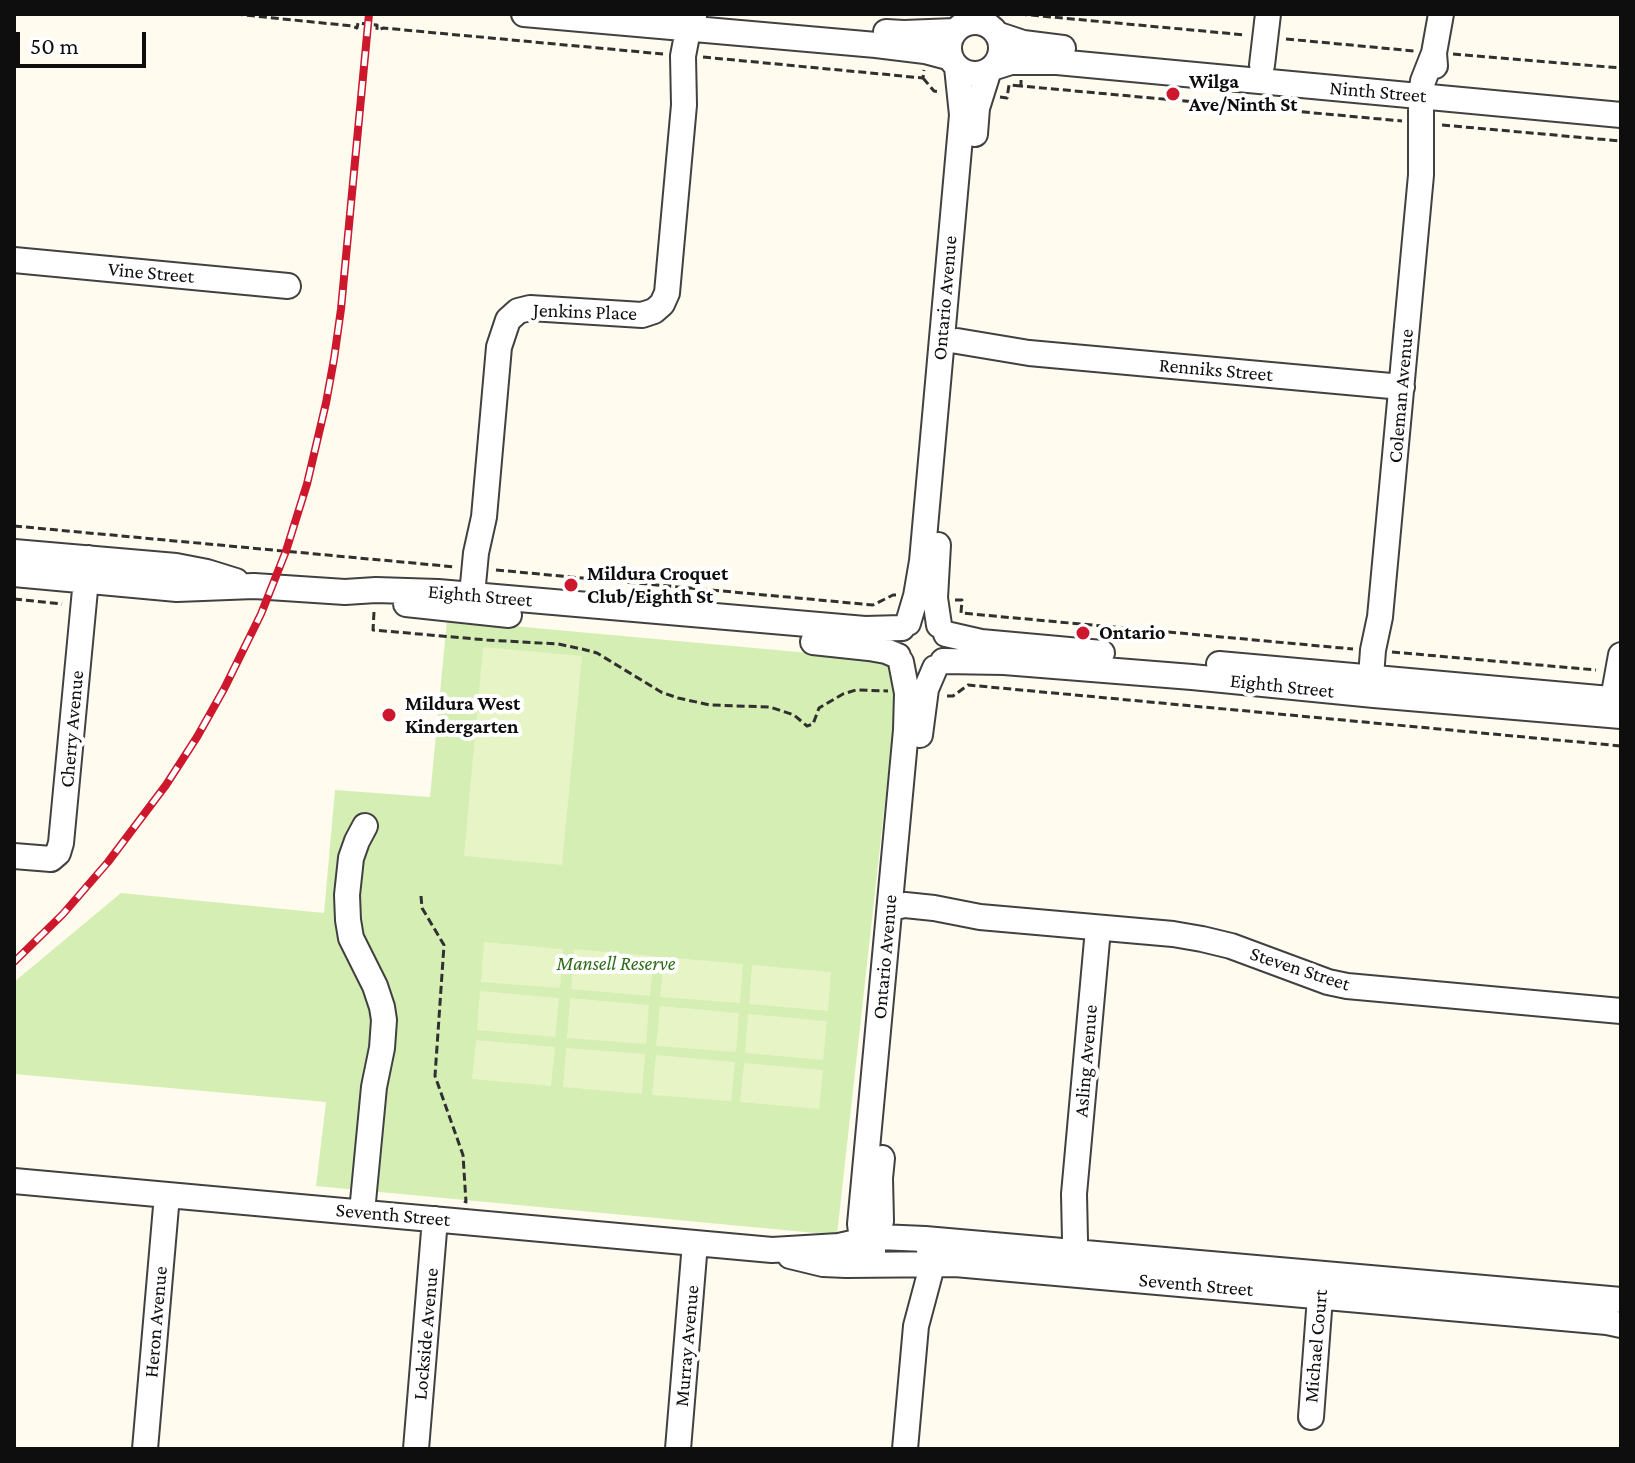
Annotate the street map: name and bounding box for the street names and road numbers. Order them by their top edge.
street label: Ninth Street [1329,76,1427,108]
street label: Ontario Avenue [928,235,962,361]
street label: Vine Street [107,257,195,289]
street label: Jenkins Place [533,298,637,326]
street label: Coleman Avenue [1383,328,1419,464]
street label: Renniks Street [1158,353,1274,387]
street label: Eighth Street [427,579,533,613]
street label: Cherry Avenue [55,669,89,789]
street label: Eighth Street [1229,669,1335,703]
street label: Ontario Avenue [868,894,902,1020]
street label: Steven Street [1247,942,1353,996]
street label: Asling Avenue [1069,1004,1103,1118]
street label: Seventh Street [335,1198,451,1232]
street label: Heron Avenue [139,1265,173,1379]
street label: Lockside Avenue [408,1267,444,1401]
street label: Seventh Street [1138,1268,1254,1302]
street label: Murray Avenue [670,1284,704,1408]
street label: Michael Court [1299,1288,1333,1404]

